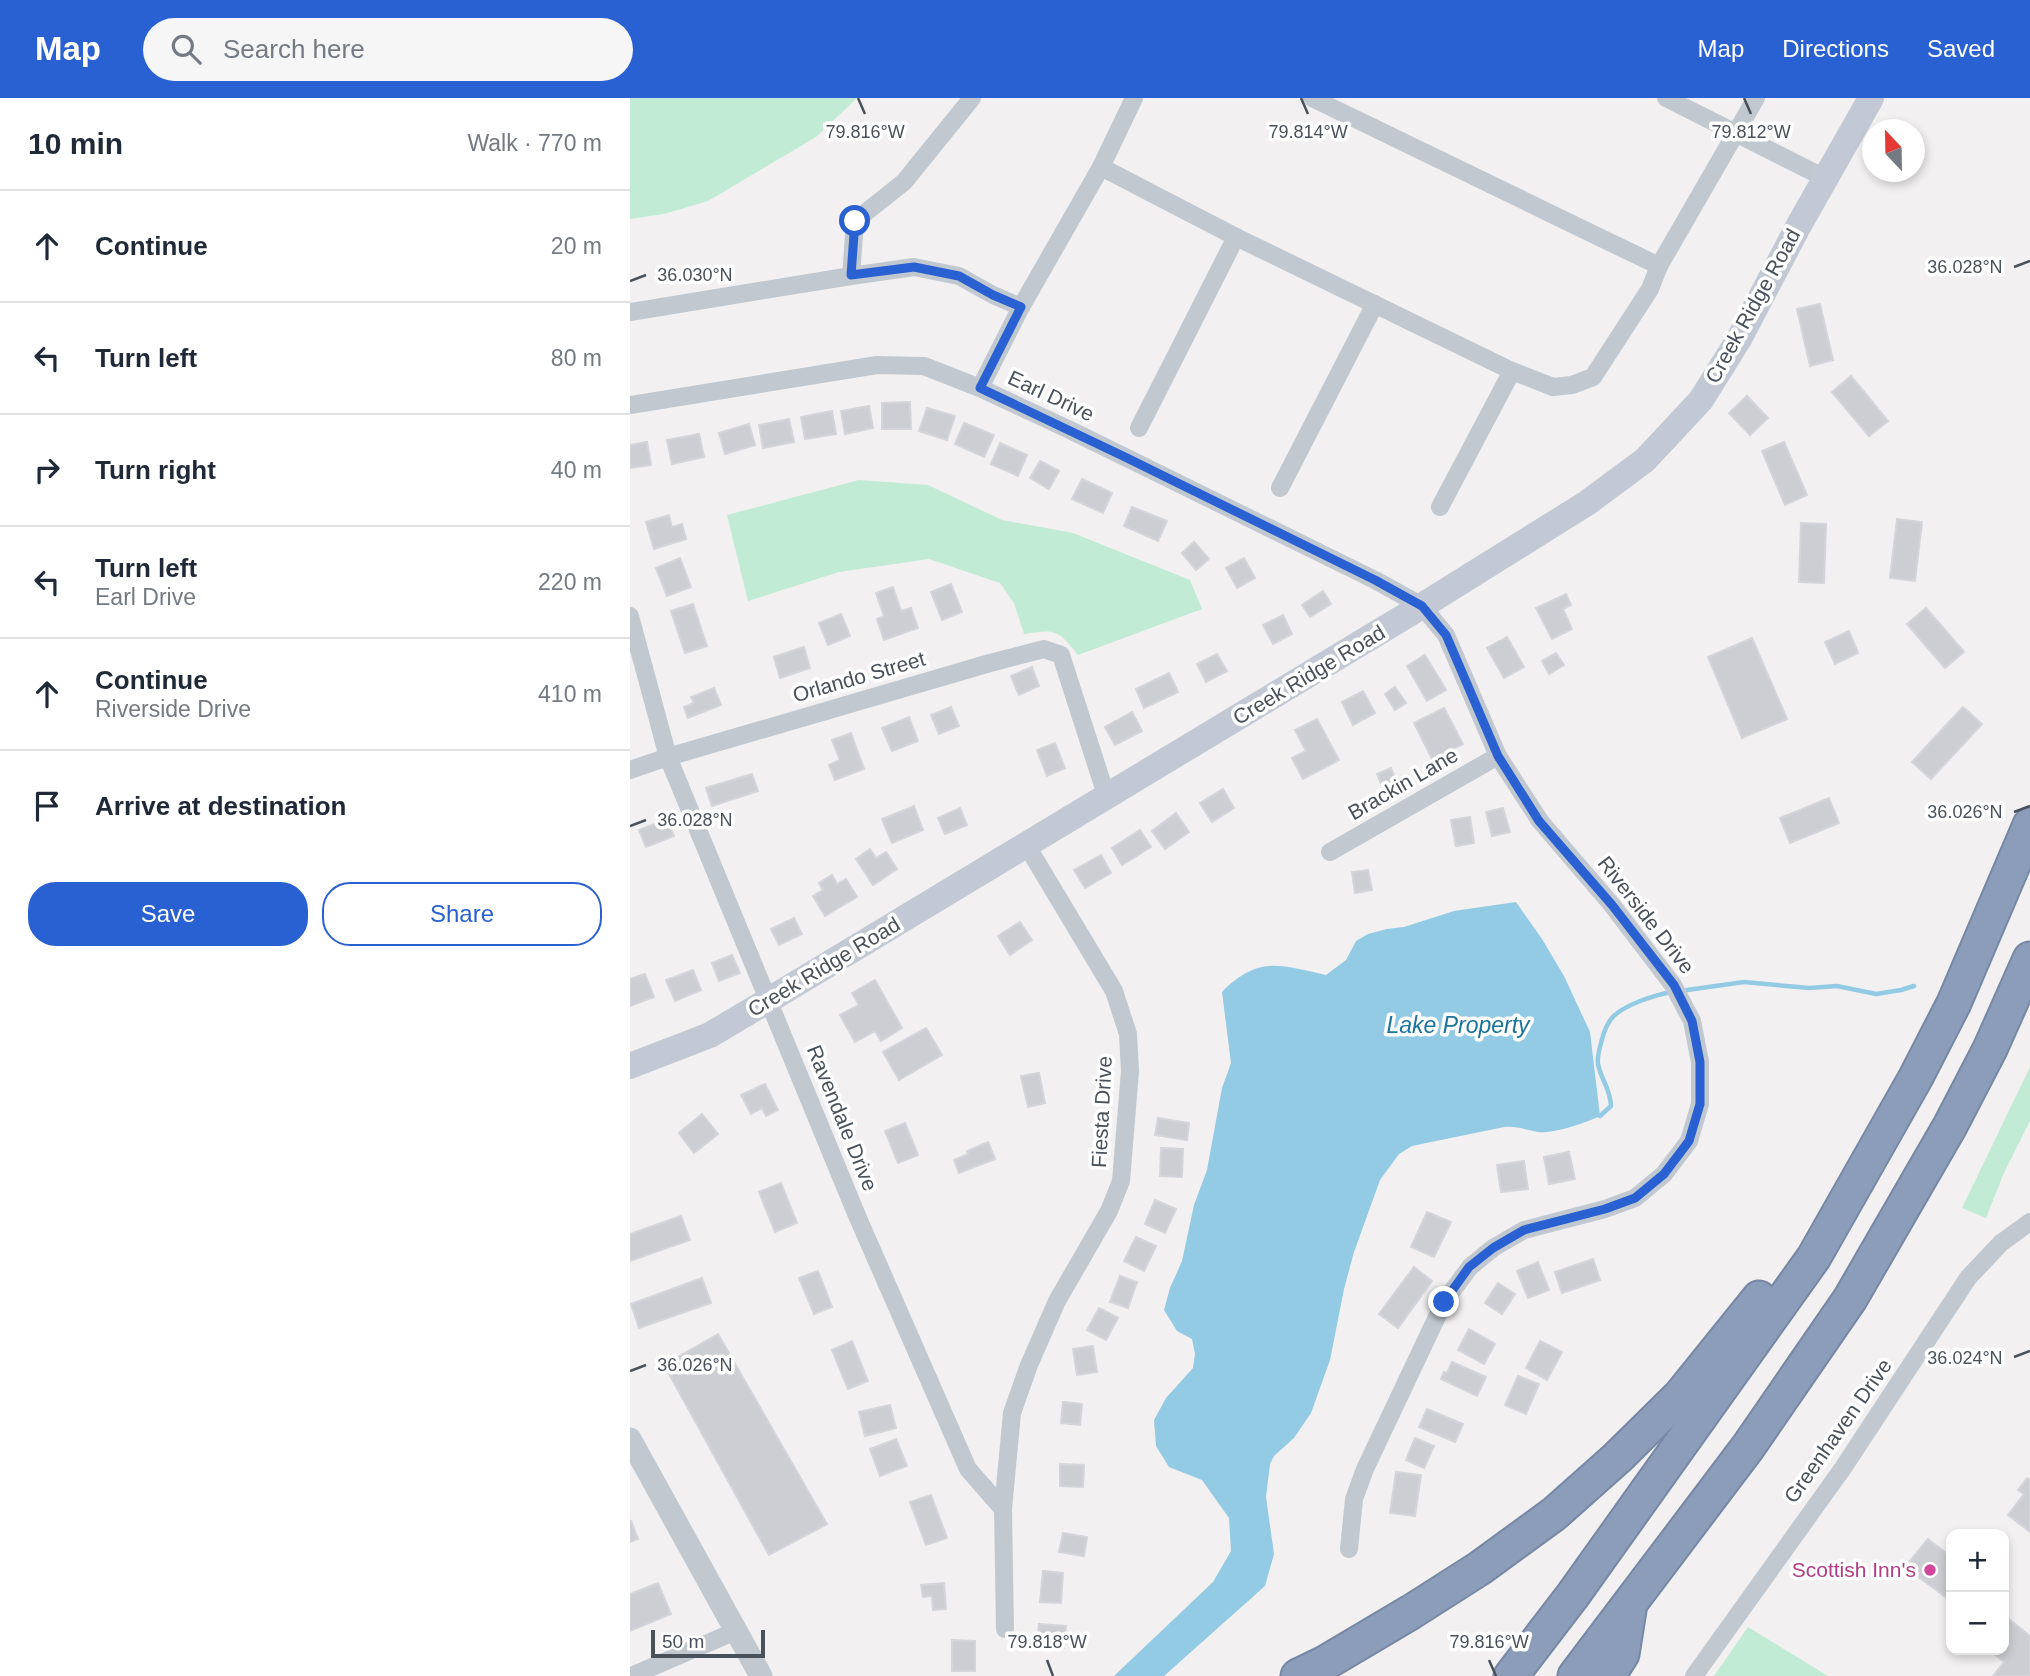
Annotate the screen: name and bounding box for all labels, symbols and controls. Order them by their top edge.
search box [143,18,633,81]
text: Map [35,30,101,67]
icon: search [167,30,205,68]
text: Search here [223,34,365,64]
text: Map [1698,35,1744,62]
text: Directions [1782,35,1889,62]
text: Saved [1927,35,1995,62]
north arrow [1862,119,1925,182]
text: 79.816°W [825,122,905,142]
text: 79.814°W [1268,122,1348,142]
text: 79.812°W [1711,122,1791,142]
text: 10 min [28,127,123,160]
text: Walk · 770 m [467,130,602,156]
route start [839,205,870,236]
street label: Creek Ridge Road [1701,225,1805,387]
icon: ahead [28,227,66,265]
text: Continue [95,231,208,261]
text: 20 m [551,233,602,259]
text: 36.028°N [1927,257,2003,277]
text: 36.030°N [657,265,733,285]
icon: left [28,339,66,377]
text: Turn left [95,343,197,373]
text: 80 m [551,345,602,371]
street label: Earl Drive [1005,366,1098,425]
icon: right [28,451,66,489]
text: Turn right [95,455,216,485]
text: 40 m [551,457,602,483]
text: Turn left [95,553,197,583]
icon: left [28,563,66,601]
text: 220 m [538,569,602,595]
text: Earl Drive [95,584,196,610]
street label: Creek Ridge Road [1229,620,1389,729]
street label: Orlando Street [790,647,928,706]
text: Continue [95,665,208,695]
icon: ahead [28,675,66,713]
text: 410 m [538,681,602,707]
text: Riverside Drive [95,696,251,722]
street label: Brackin Lane [1344,743,1462,824]
icon: arrive [28,787,66,825]
text: Arrive at destination [95,791,346,821]
text: 36.026°N [1927,802,2003,822]
text: 36.028°N [657,810,733,830]
street label: Riverside Drive [1594,852,1699,978]
button: Save [28,882,308,946]
button: Share [322,882,602,946]
street label: Creek Ridge Road [744,912,904,1021]
water label: Lake Property [1386,1012,1531,1038]
street label: Ravendale Drive [803,1042,882,1194]
street label: Fiesta Drive [1087,1055,1116,1169]
route end [1428,1286,1459,1317]
text: 36.024°N [1927,1348,2003,1368]
street label: Greenhaven Drive [1779,1354,1896,1507]
text: 36.026°N [657,1355,733,1375]
map controls [1946,1529,2009,1655]
button: + [1946,1529,2009,1592]
place label: Scottish Inn's [1792,1558,1916,1581]
marker: Scottish Inn's [1922,1562,1938,1578]
button: − [1946,1592,2009,1655]
scale bar [651,1627,765,1659]
text: 50 m [662,1631,704,1652]
text: 79.818°W [1007,1632,1087,1652]
text: 79.816°W [1449,1632,1529,1652]

